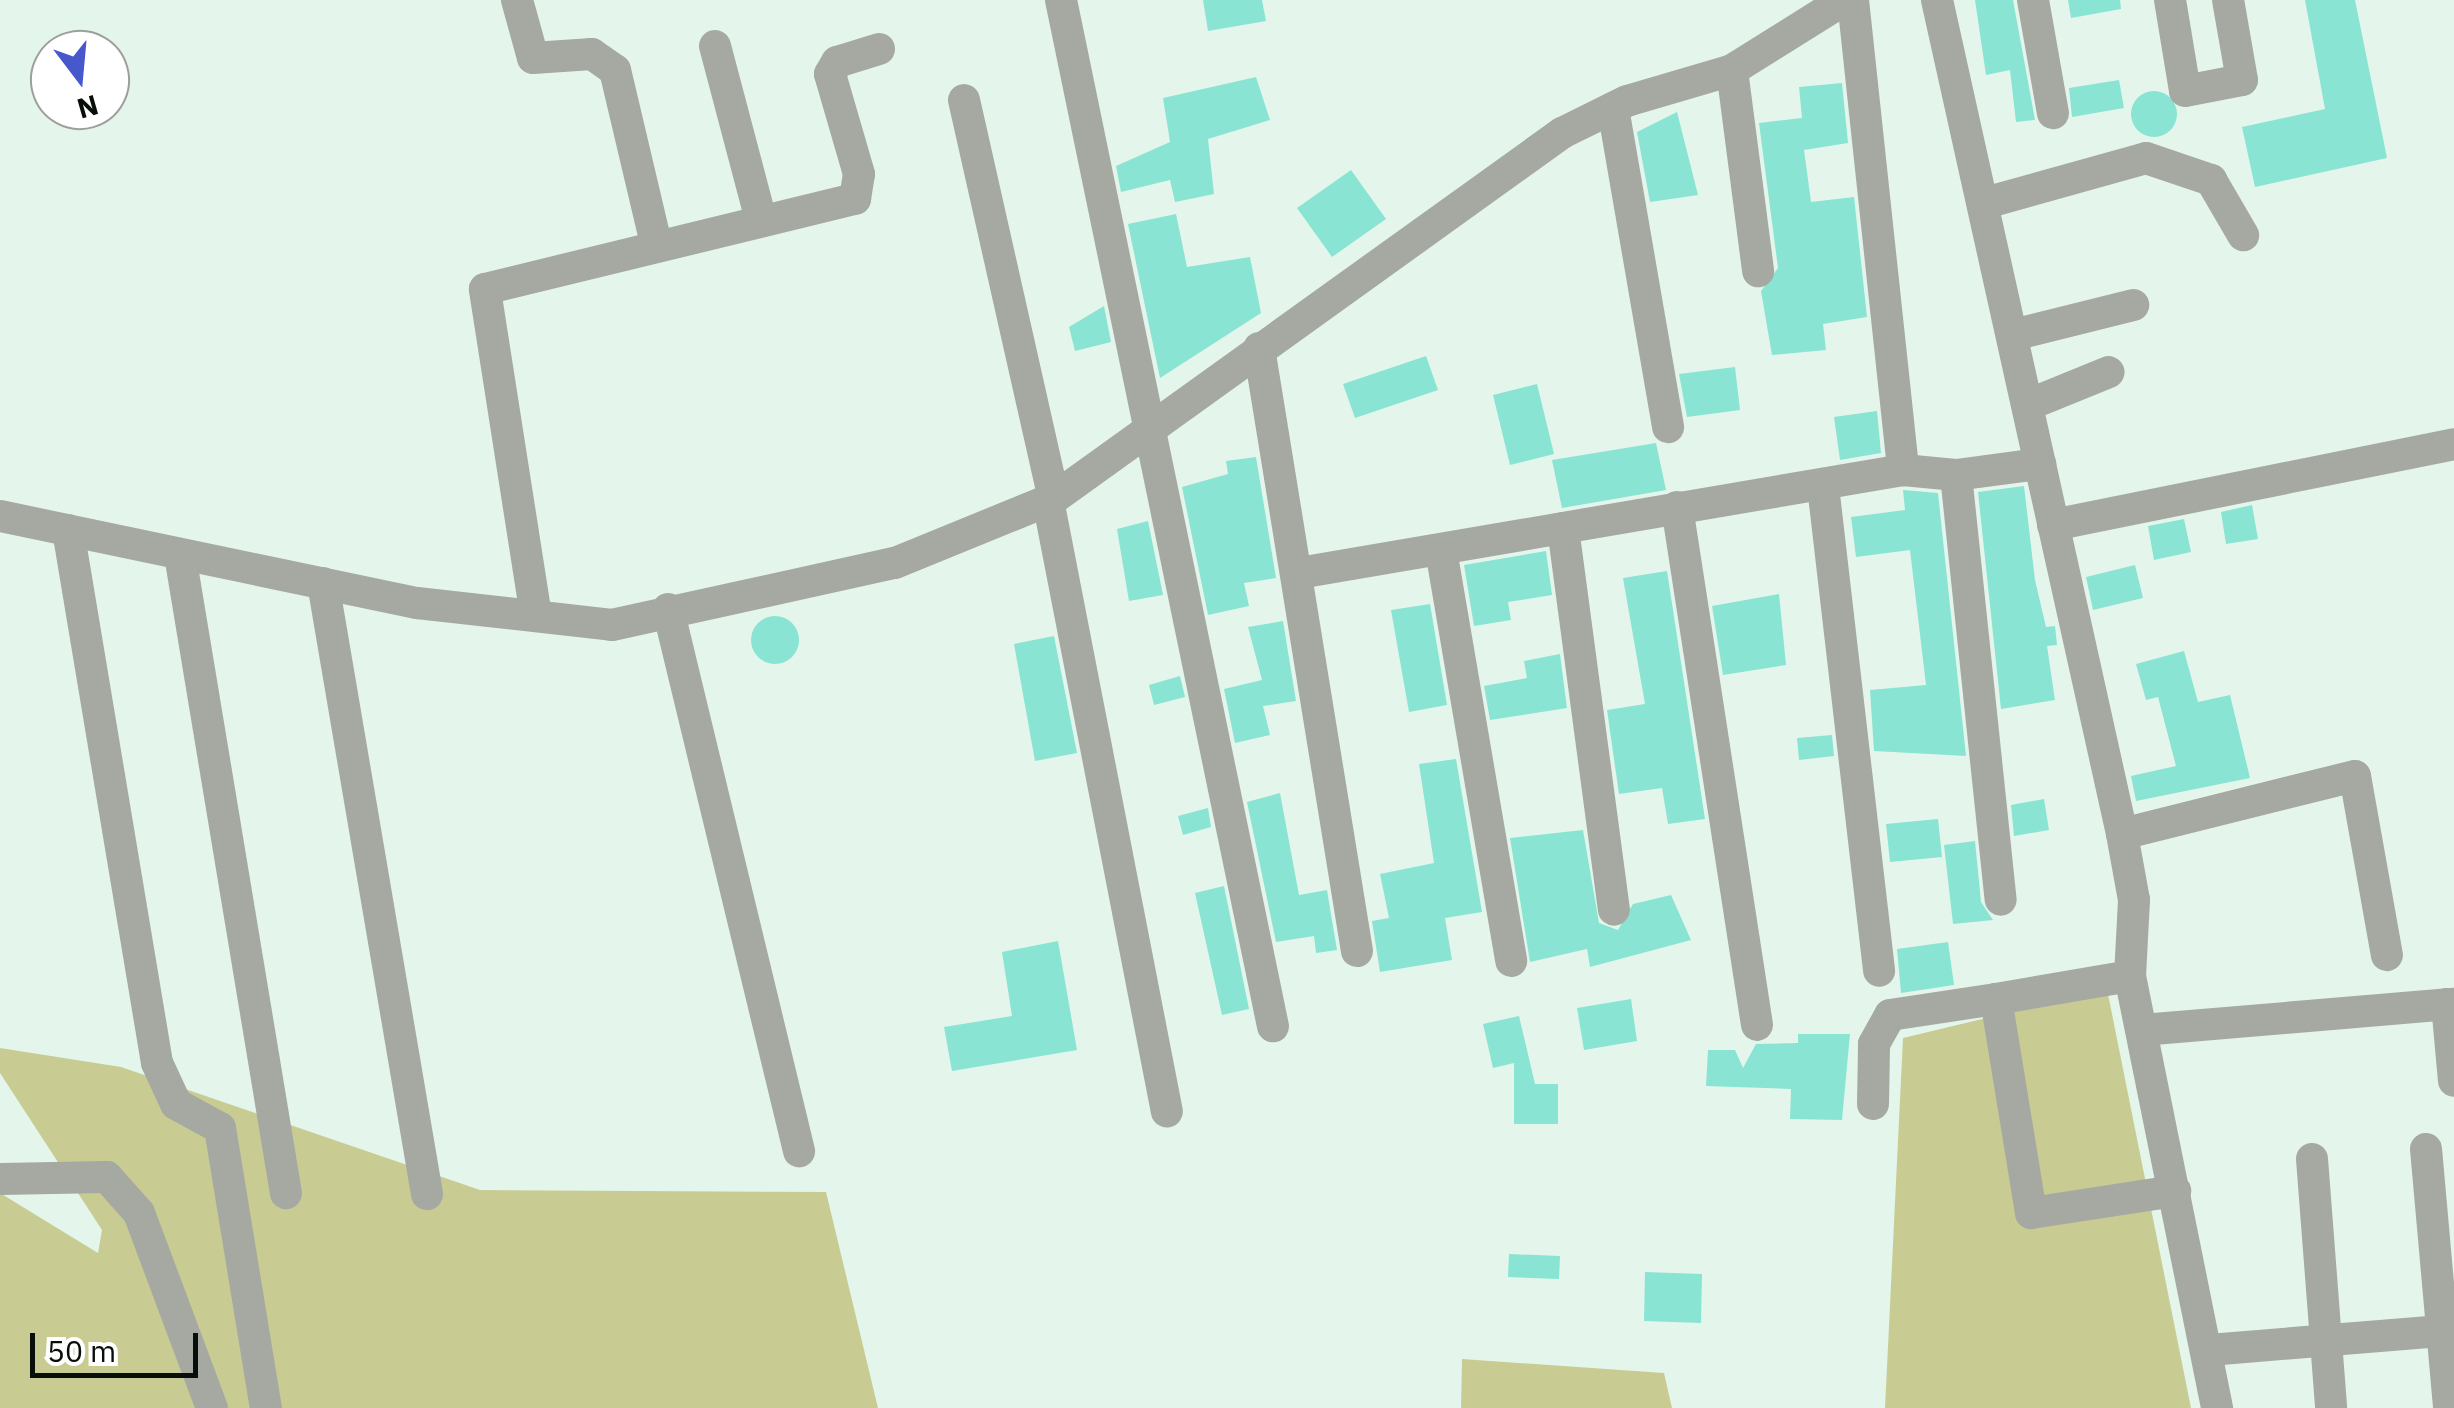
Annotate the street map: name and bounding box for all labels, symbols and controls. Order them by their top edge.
north arrow [30,30,130,130]
text: N [73,87,103,128]
scale bar [35,1313,202,1375]
text: 50 m [47,1331,116,1370]

